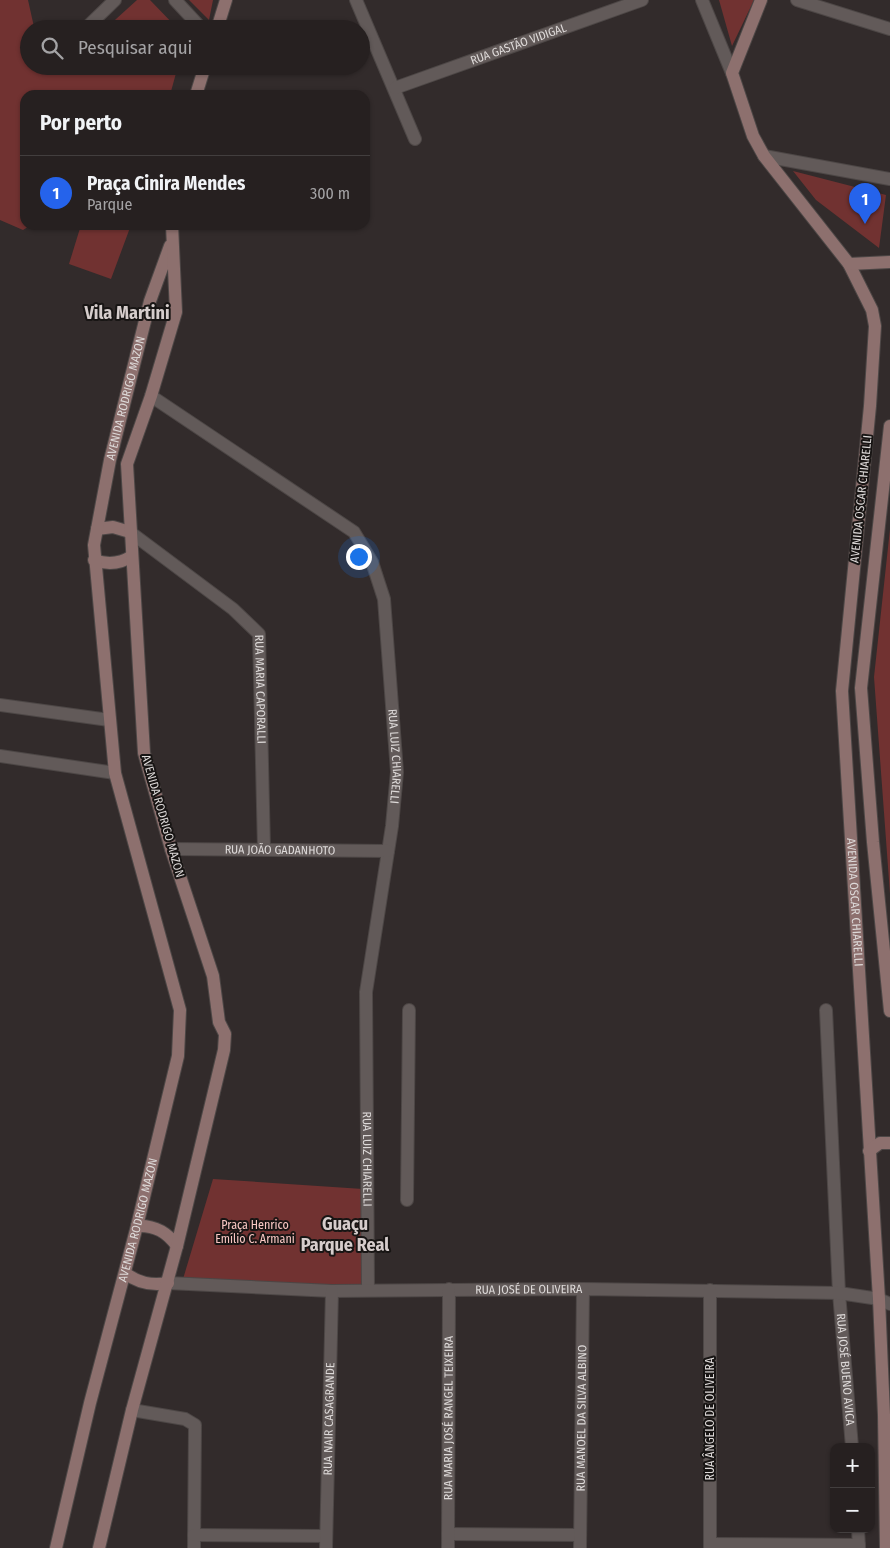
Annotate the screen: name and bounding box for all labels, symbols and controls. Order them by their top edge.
search box [20,20,370,75]
street label: RUA GASTÃO VIDIGAL [469,20,569,68]
icon: search [38,34,66,62]
text: Pesquisar aqui [78,36,192,59]
text: Por perto [40,110,122,136]
text: Praça Cinira Mendes [87,172,245,195]
pin: 1 [849,183,881,224]
text: 1 [53,184,59,203]
text: 300 m [310,184,350,203]
text: Parque [87,195,132,214]
district label: Vila Martini [83,302,170,324]
street label: AVENIDA RODRIGO MAZON [103,335,148,462]
street label: AVENIDA OSCAR CHIARELLI [847,434,875,564]
your location [346,544,372,570]
street label: RUA MARIA CAPORALLI [252,635,269,744]
street label: RUA LUIZ CHIARELLI [385,708,404,804]
street label: AVENIDA RODRIGO MAZON [139,753,187,879]
street label: AVENIDA OSCAR CHIARELLI [844,838,866,967]
street label: RUA JOÃO GADANHOTO [225,842,335,858]
street label: RUA LUIZ CHIARELLI [360,1111,374,1207]
street label: AVENIDA RODRIGO MAZON [115,1157,160,1284]
district label: Guaçu Parque Real [301,1213,389,1256]
park label: Praça Henrico Emílio C. Armani [215,1218,295,1246]
street label: RUA JOSÉ DE OLIVEIRA [475,1281,583,1297]
street label: RUA JOSÉ BUENO AVICA [834,1313,857,1427]
street label: RUA MARIA JOSÉ RANGEL TEIXEIRA [440,1335,456,1500]
street label: RUA MANOEL DA SILVA ALBINO [574,1344,589,1492]
street label: RUA ÂNGELO DE OLIVEIRA [702,1357,717,1480]
street label: RUA NAIR CASAGRANDE [321,1362,337,1476]
map controls [830,1443,875,1533]
button: + [830,1443,875,1488]
button: − [830,1488,875,1533]

